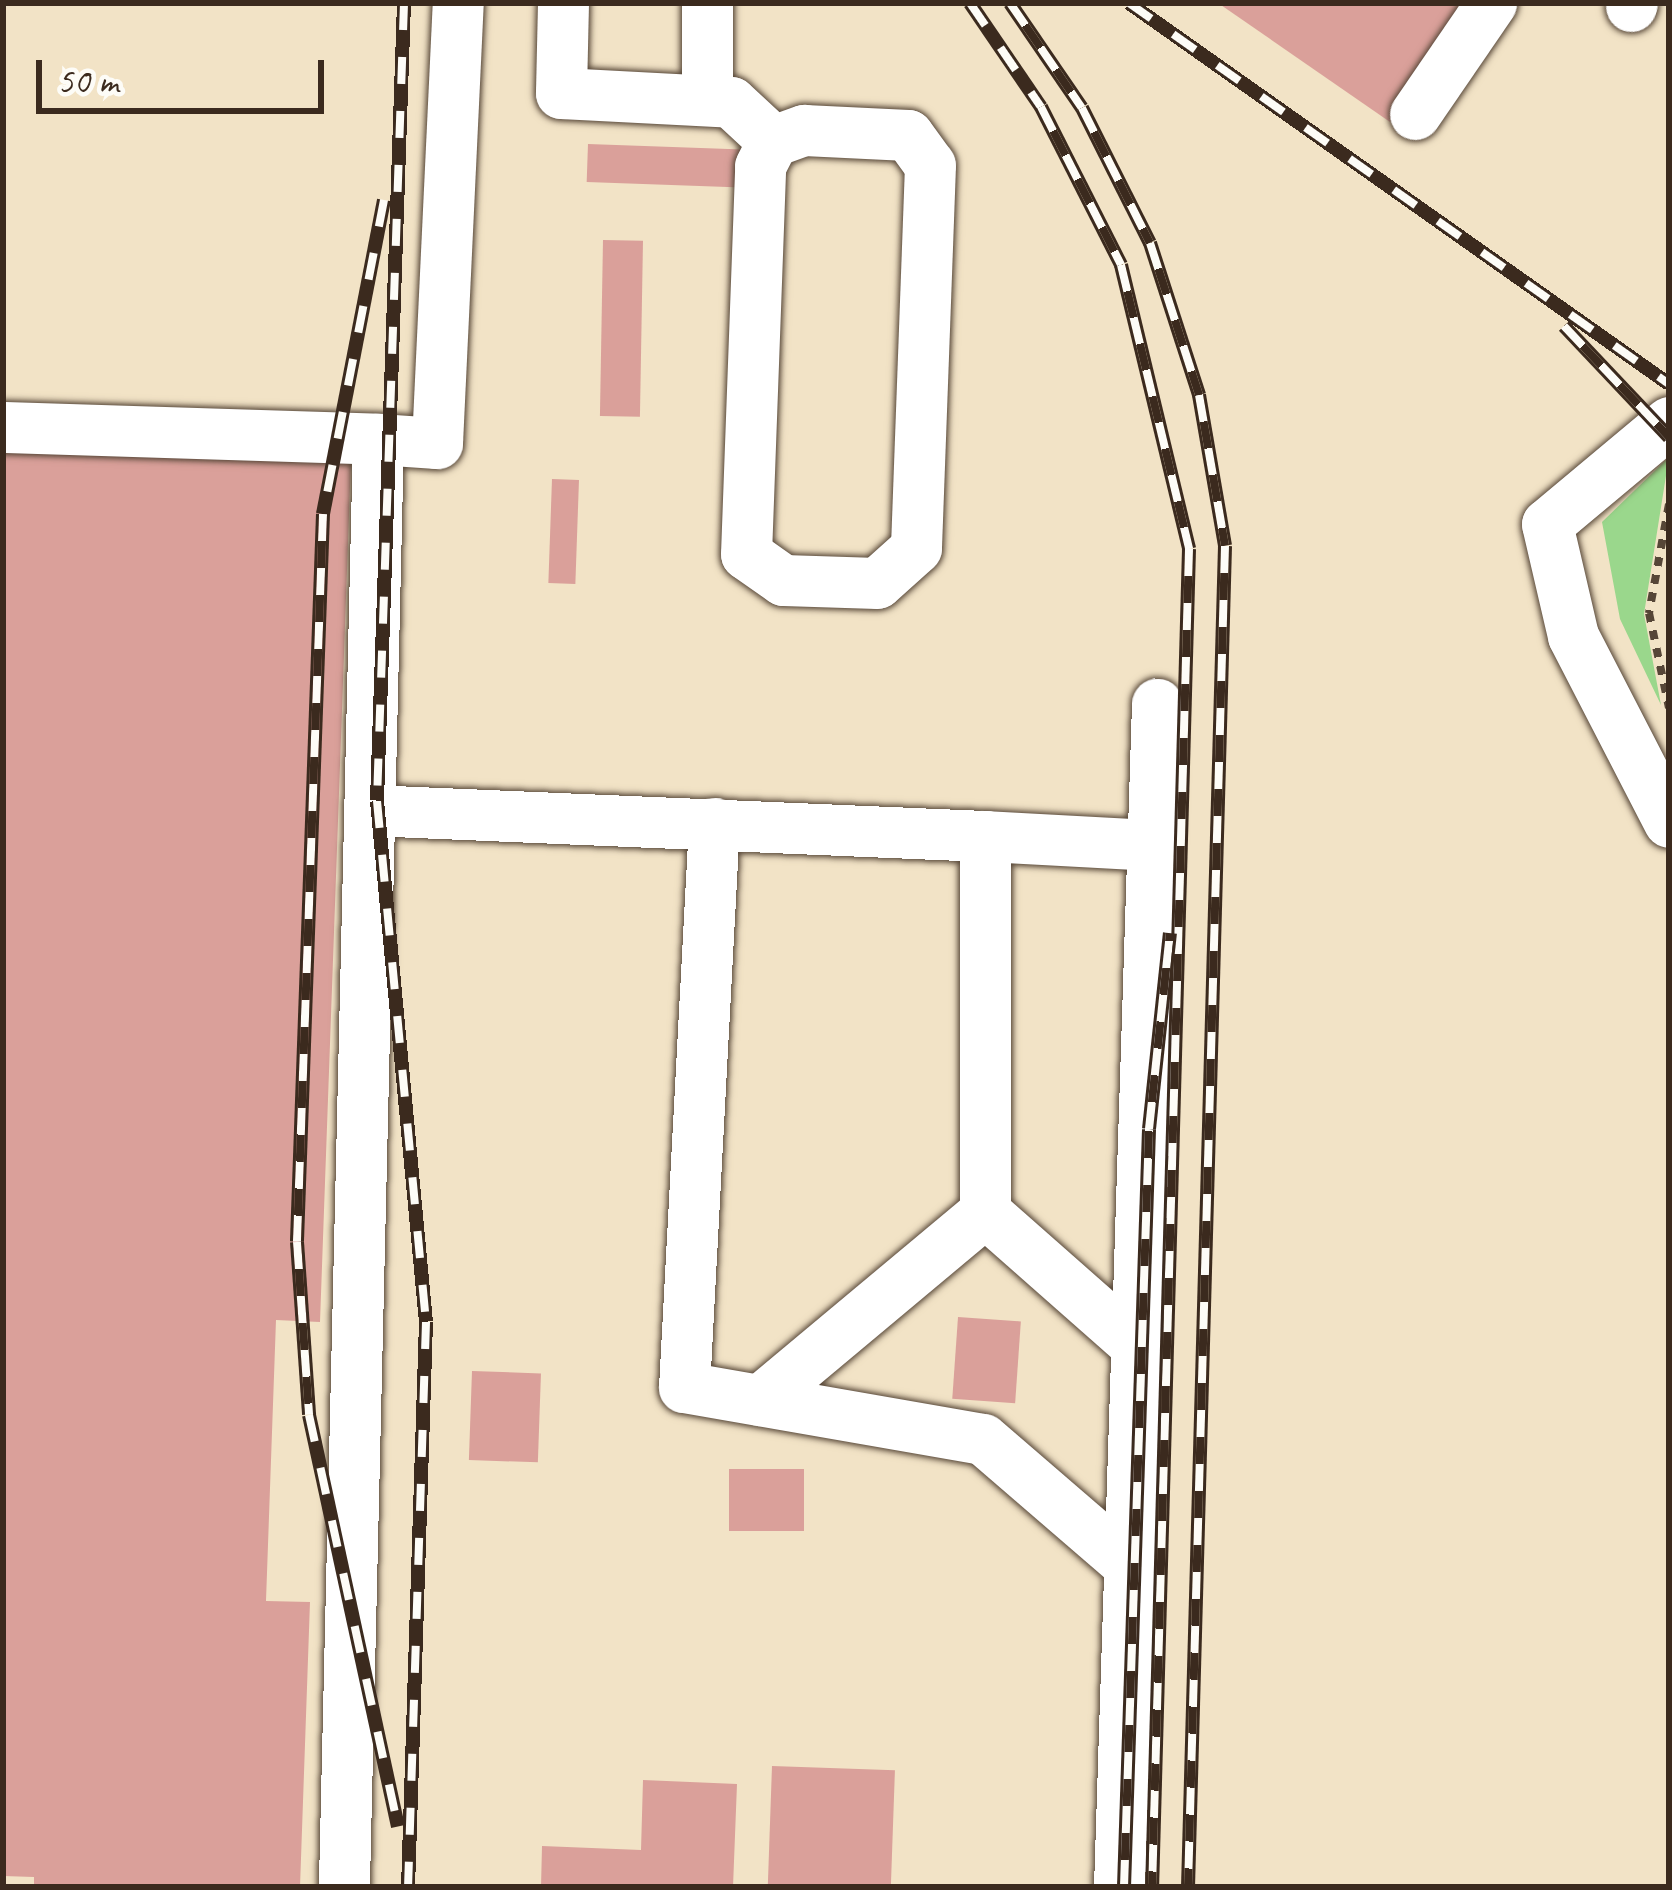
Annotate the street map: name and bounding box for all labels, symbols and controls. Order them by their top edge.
scale bar [42,36,330,110]
text: 50 m [57,58,118,104]

